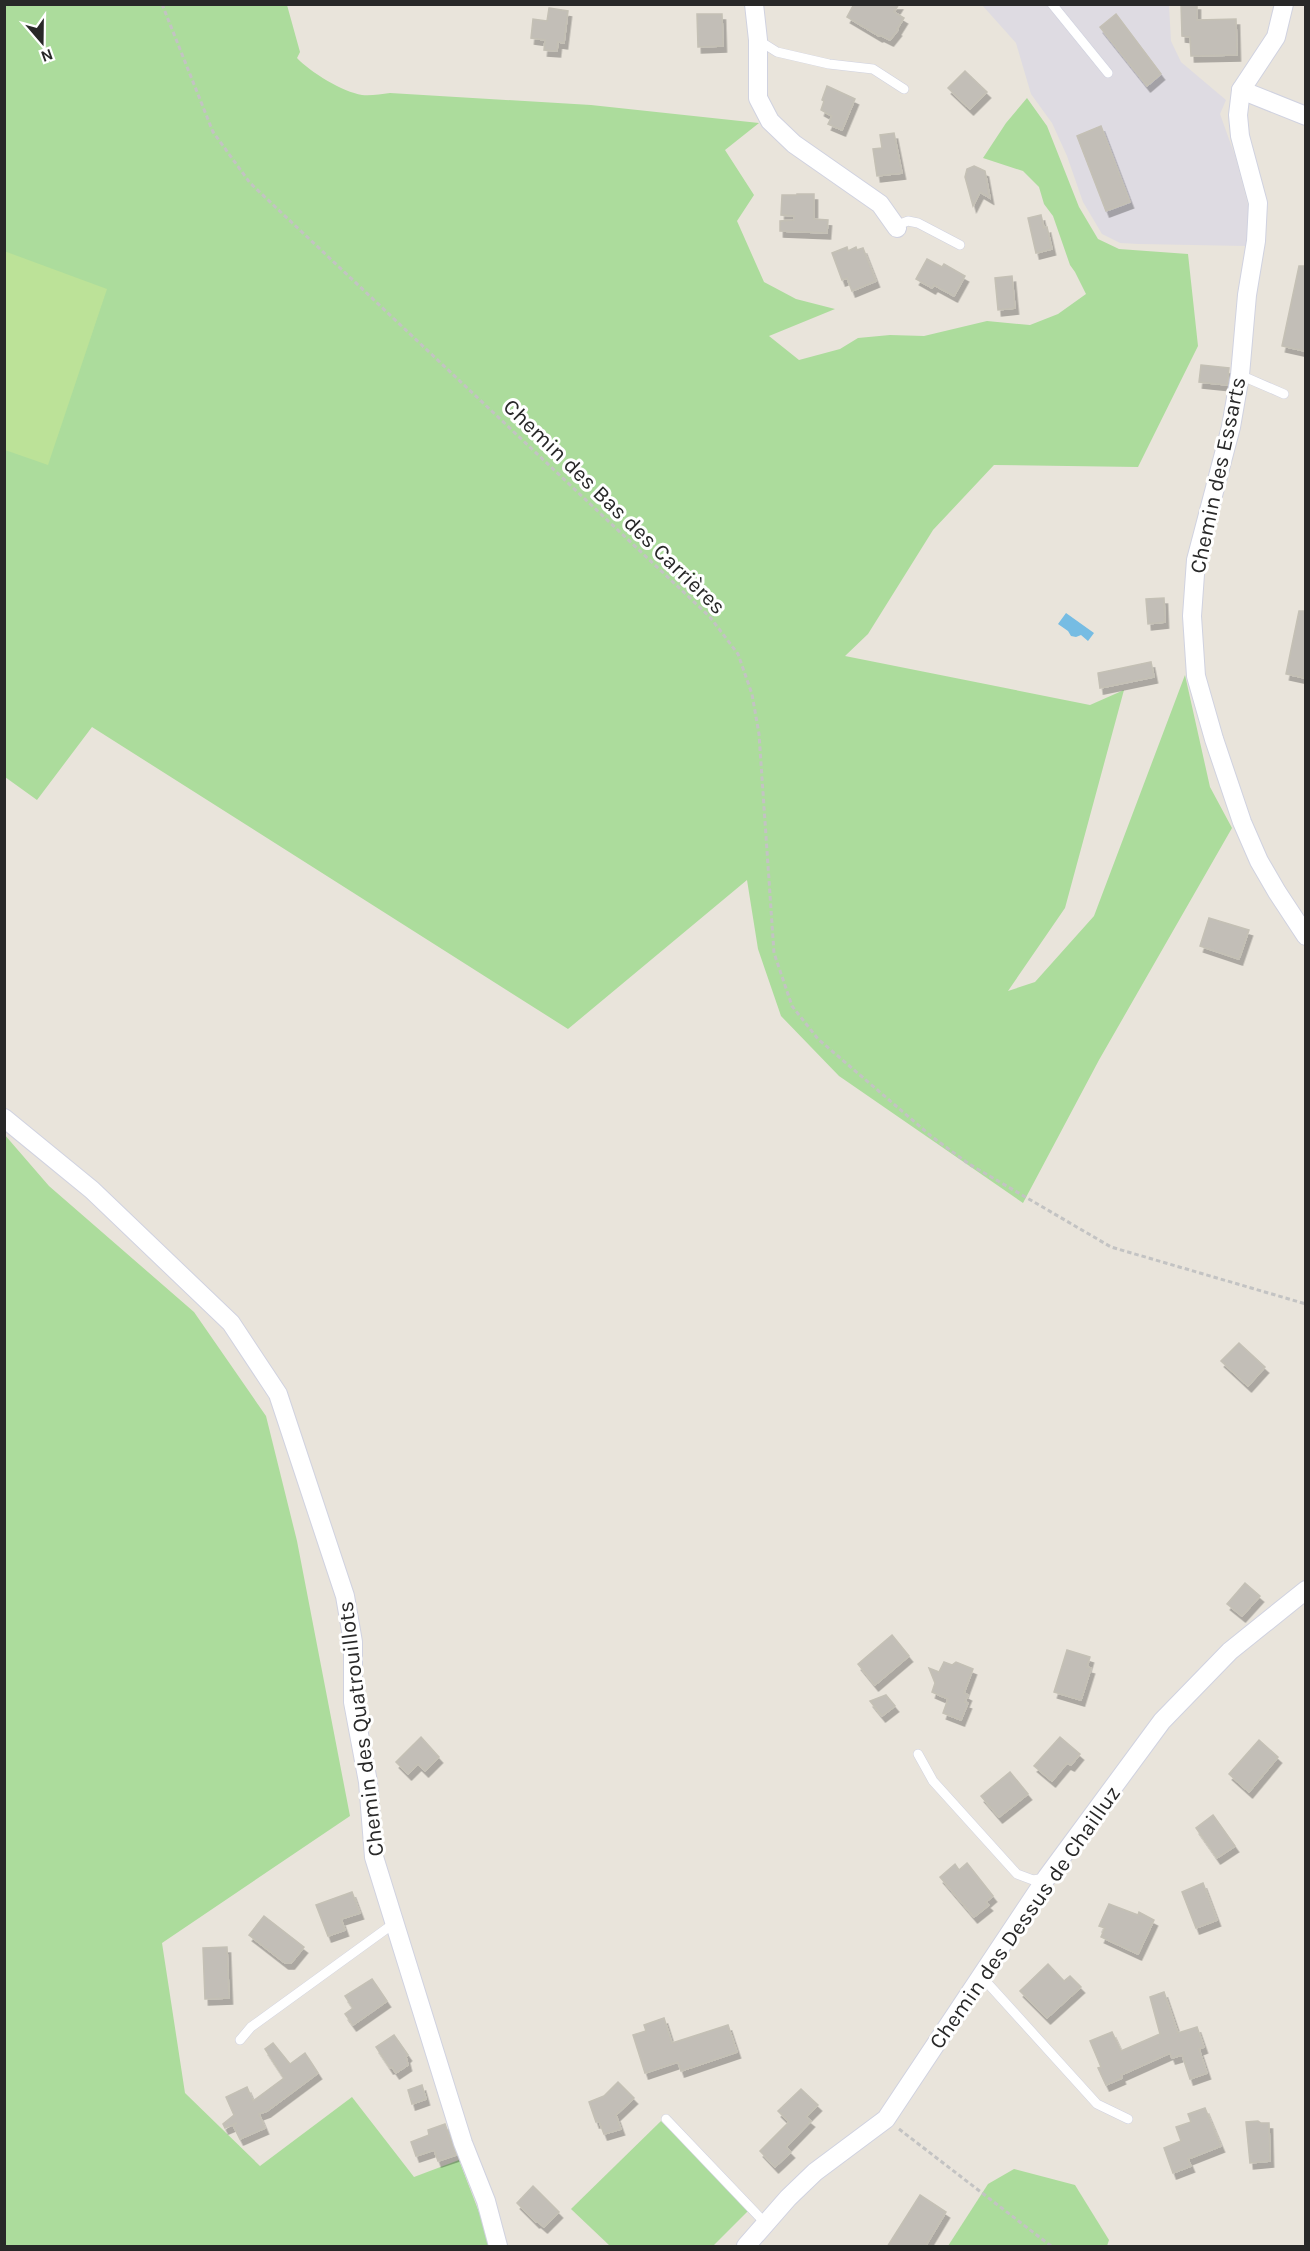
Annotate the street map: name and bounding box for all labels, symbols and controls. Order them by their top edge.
north arrow [12,12,72,72]
text: N [38,45,56,67]
street label: Chemin des Essarts [1184,375,1252,576]
street label: Chemin des Bas des Carrières [498,394,731,620]
street label: Chemin des Quatrouillots [332,1600,390,1858]
street label: Chemin des Dessus de Chailluz [924,1781,1126,2054]

